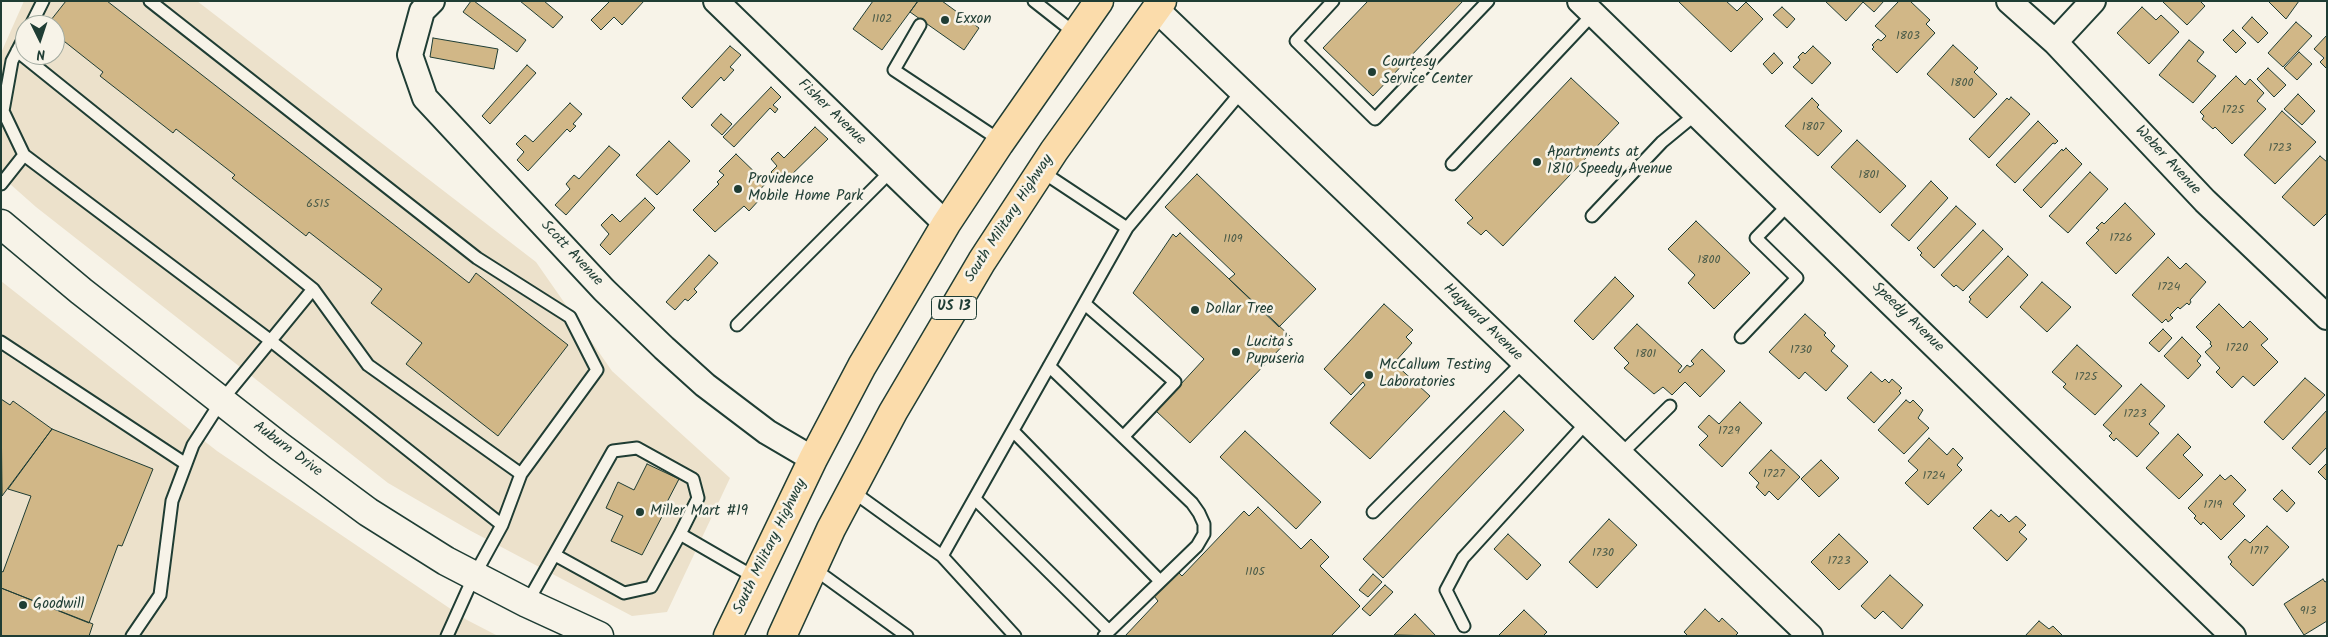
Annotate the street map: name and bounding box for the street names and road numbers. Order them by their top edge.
street label: Fisher Avenue [793,76,869,150]
street label: Weber Avenue [2130,123,2204,199]
street label: South Military Highway [962,152,1058,286]
street label: Scott Avenue [536,217,606,291]
street label: Speedy Avenue [1867,279,1947,357]
street label: Hayward Avenue [1438,280,1526,366]
road number: US 13 [932,296,976,320]
street label: Auburn Drive [249,418,325,482]
street label: South Military Highway [730,476,812,618]

